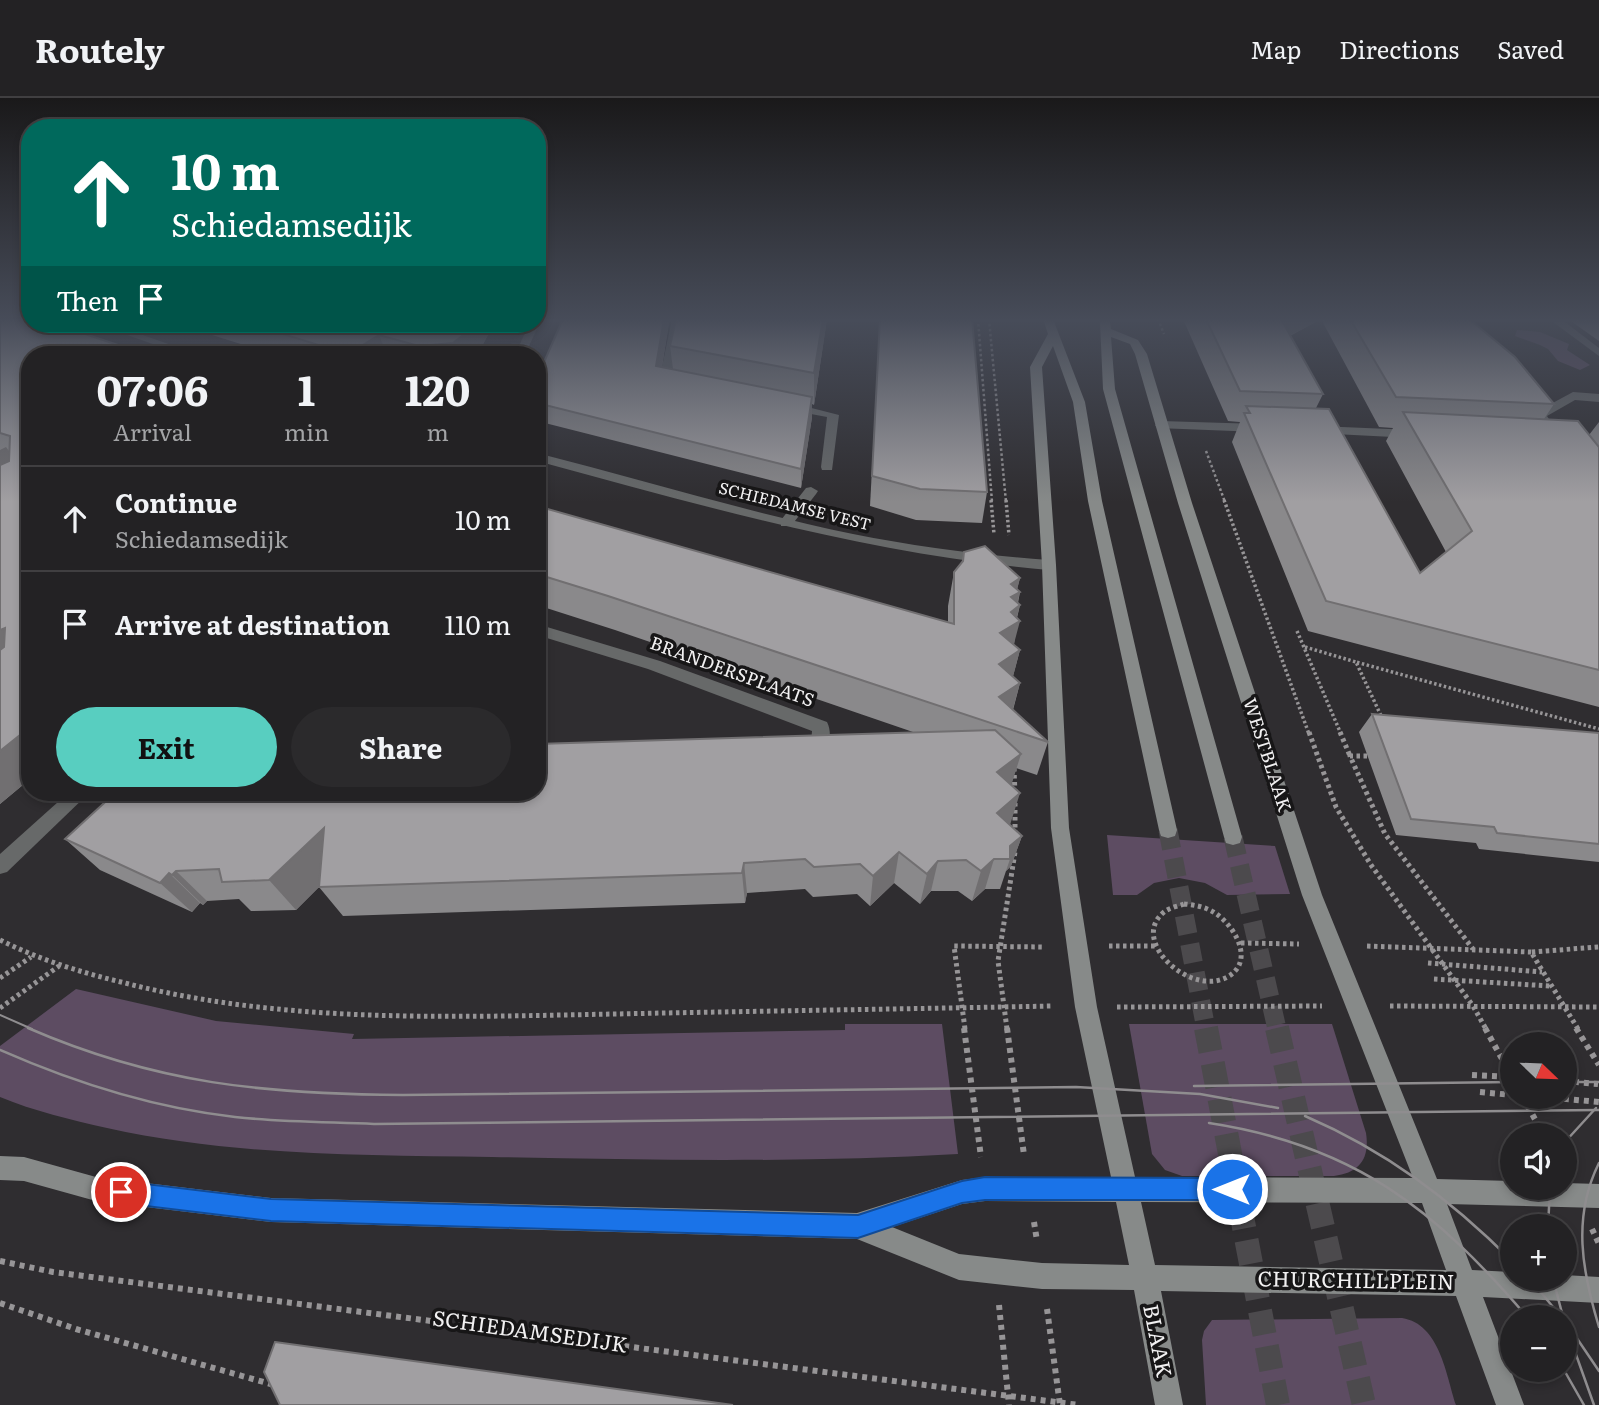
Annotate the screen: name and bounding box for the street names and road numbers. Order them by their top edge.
street label: SCHIEDAMSE VEST [717,474,874,536]
street label: BRANDERSPLAATS [647,628,818,713]
street label: WESTBLAAK [1237,694,1300,815]
street label: CHURCHILLPLEIN [1257,1261,1455,1296]
street label: SCHIEDAMSEDIJK [431,1301,630,1359]
street label: BLAAK [1137,1301,1182,1380]

